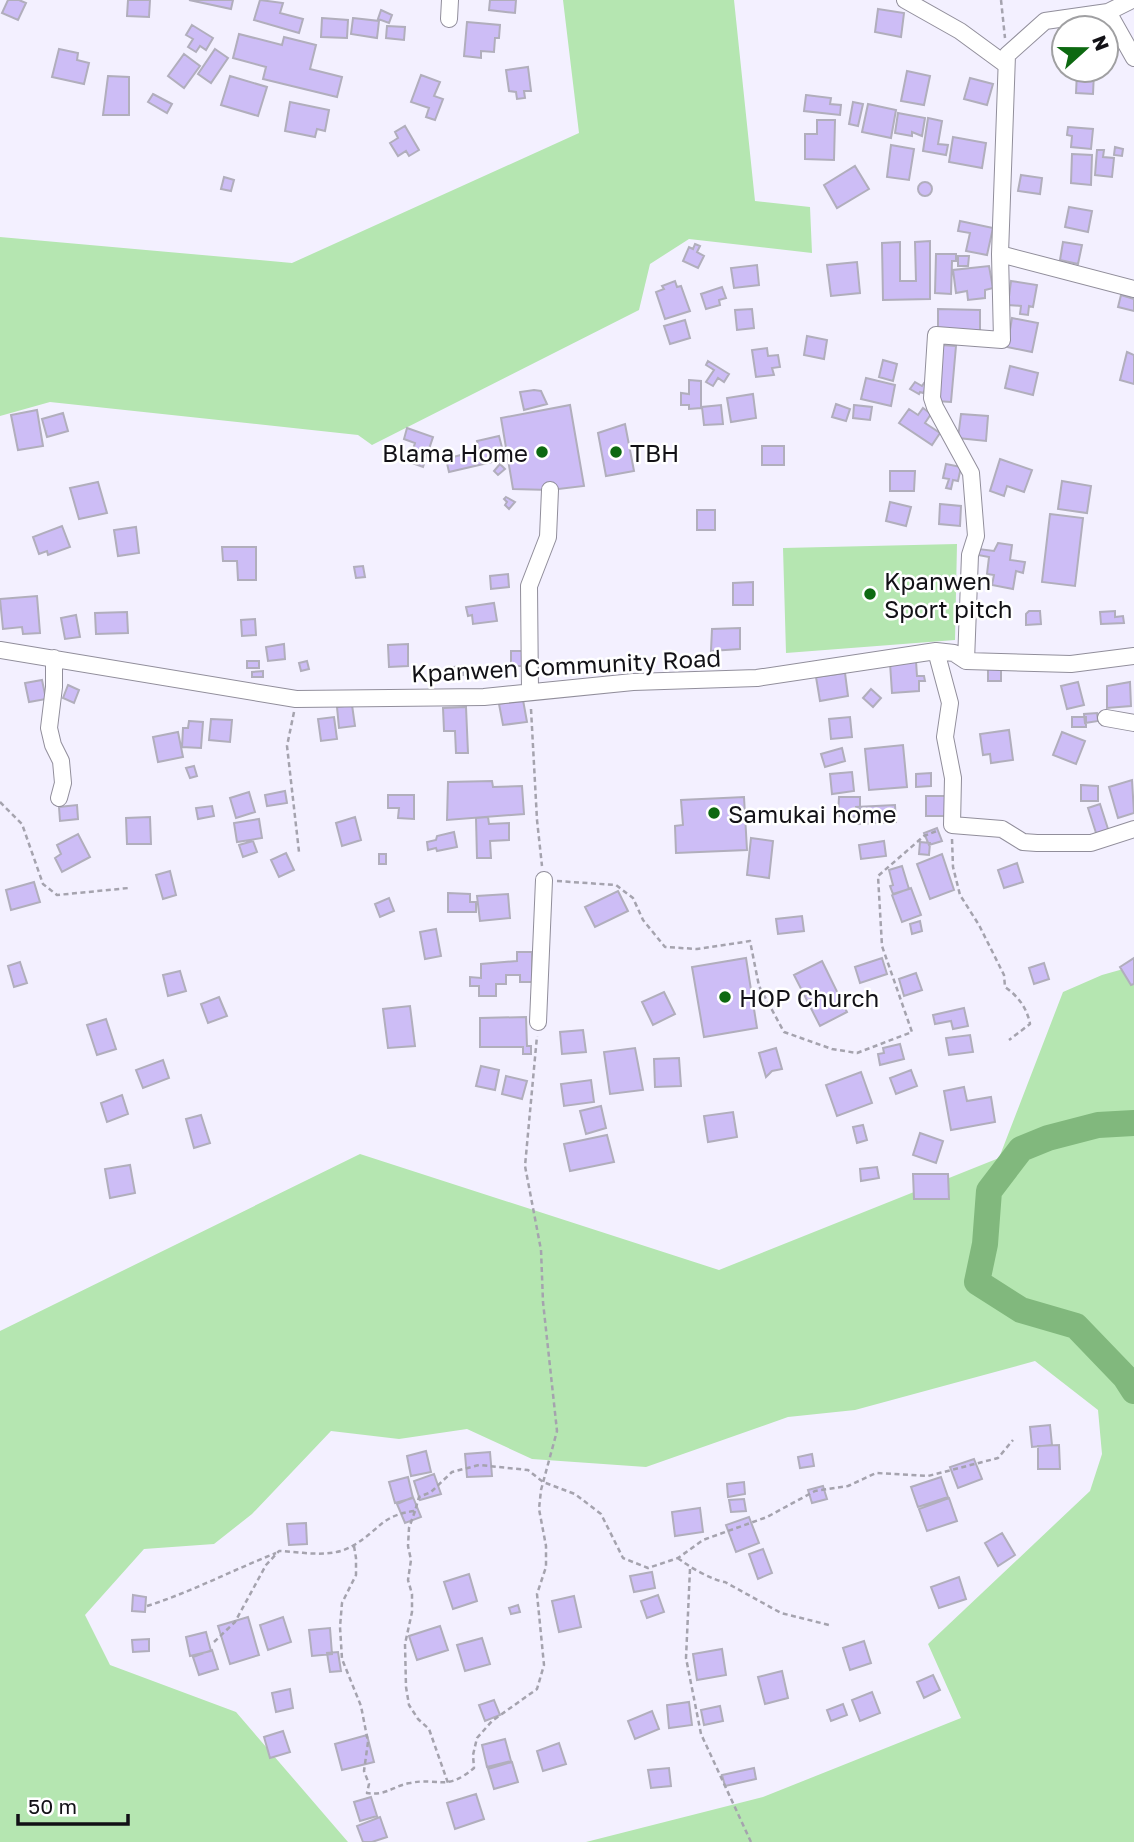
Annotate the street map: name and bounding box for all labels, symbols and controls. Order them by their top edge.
north arrow [1050,14,1120,84]
text: N [1088,32,1115,54]
place label: Blama Home [382,438,528,467]
place label: TBH [630,438,679,467]
marker: Blama Home [534,444,550,460]
marker: TBH [608,444,624,460]
place label: Kpanwen Sport pitch [884,566,1013,623]
marker: Kpanwen Sport pitch [862,586,878,602]
street label: Kpanwen Community Road [410,642,722,688]
place label: Samukai home [728,799,896,828]
marker: Samukai home [706,805,722,821]
place label: HOP Church [739,983,879,1012]
marker: HOP Church [717,989,733,1005]
scale bar [18,1783,128,1827]
text: 50 m [28,1793,77,1819]

